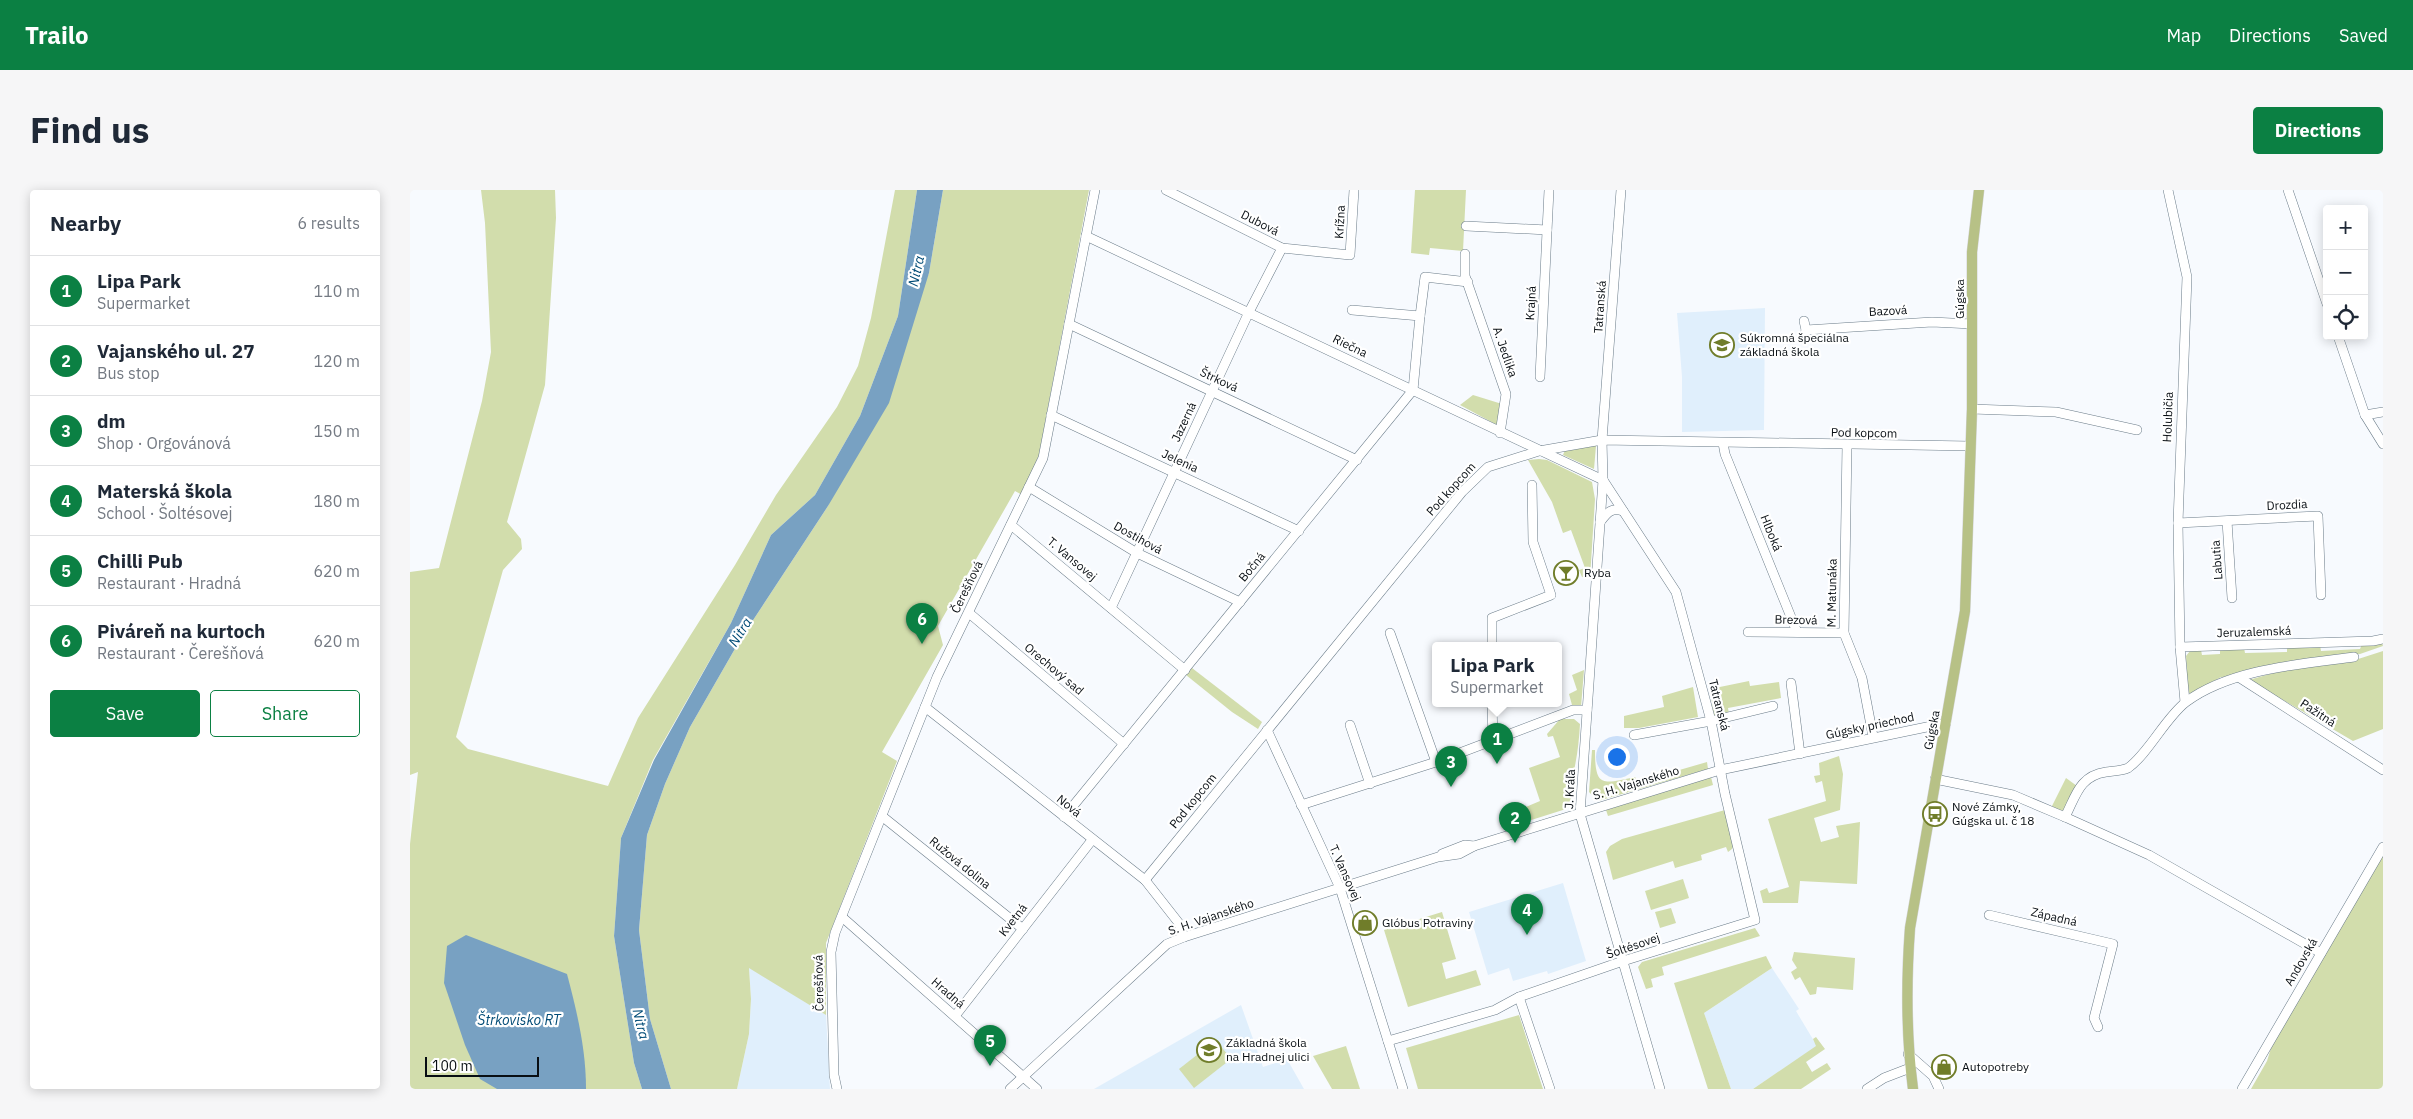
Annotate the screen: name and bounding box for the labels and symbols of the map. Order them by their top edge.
street label: Krížna [1331,204,1348,239]
street label: Dubová [1239,207,1282,239]
water label: Nitra [904,254,928,288]
street label: Gúgska [1952,278,1967,319]
street label: Tatranská [1590,280,1609,334]
street label: Krajná [1522,285,1539,321]
street label: Bazová [1868,302,1908,319]
street label: A. Jedlika [1490,325,1521,380]
place label: Súkromná špeciálna základná škola [1740,330,1850,359]
street label: Riečna [1331,331,1370,361]
school or university icon: Súkromná špeciálna základná škola [1709,332,1735,358]
street label: Štrková [1198,364,1241,395]
street label: Holubičia [2159,391,2176,443]
street label: Jazerná [1168,399,1200,444]
street label: Pod kopcom [1831,424,1897,441]
street label: Jelenia [1159,446,1201,476]
street label: Pod kopcom [1423,459,1478,518]
street label: Drozdia [2266,496,2308,513]
street label: Hlboká [1757,512,1786,554]
street label: Dostihová [1111,518,1166,557]
street label: T. Vansovej [1045,534,1100,584]
street label: Labutia [2208,539,2225,580]
street label: Bočná [1235,548,1269,584]
street label: Čerešňová [947,558,986,615]
street label: M. Matunáka [1823,558,1840,628]
bar icon: Ryba [1553,560,1579,586]
place label: Ryba [1584,565,1612,580]
pin: 6 [906,603,938,644]
street label: Brezová [1774,612,1818,627]
water label: Nitra [724,614,756,650]
street label: Jeruzalemská [2216,623,2292,640]
street label: Orechový sad [1022,639,1087,698]
street label: Tatranská [1706,677,1733,733]
street label: Pažitná [2298,696,2339,730]
street label: Gúgska [1920,708,1943,751]
street label: Gúgsky priechod [1824,709,1915,742]
pin: 1 [1481,723,1513,764]
your location [1604,744,1630,770]
pin: 3 [1435,746,1467,787]
street label: S. H. Vajanského [1591,762,1681,803]
street label: J. Kráľa [1561,768,1578,809]
street label: Pod kopcom [1166,770,1219,831]
street label: Nová [1054,791,1085,820]
place label: Nové Zámky, Gúgska ul. č 18 [1952,799,2034,828]
bus stop icon: Nové Zámky, Gúgska ul. č 18 [1922,801,1948,827]
pin: 2 [1499,802,1531,843]
street label: Ružová dolina [927,833,995,892]
street label: T. Vansovej [1326,842,1365,903]
pin: 4 [1511,894,1543,935]
street label: S. H. Vajanského [1166,895,1256,938]
street label: Kvetná [995,900,1030,939]
street label: Západná [2030,904,2079,929]
shop icon: Glóbus Potraviny [1352,910,1378,936]
place label: Glóbus Potraviny [1382,915,1473,930]
street label: Šoltésovej [1604,929,1662,962]
street label: Andovská [2281,935,2320,988]
street label: Čerešňová [810,954,826,1011]
street label: Hradná [929,974,969,1012]
water label: Nitra [629,1007,653,1041]
water label: Štrkovisko RT [477,1010,562,1029]
pin: 5 [974,1025,1006,1066]
place label: Základná škola na Hradnej ulici [1226,1035,1310,1064]
school or university icon: Základná škola na Hradnej ulici [1196,1037,1222,1063]
scale bar [425,1054,539,1077]
shop icon: Autopotreby [1931,1054,1957,1080]
place label: Autopotreby [1962,1059,2029,1074]

